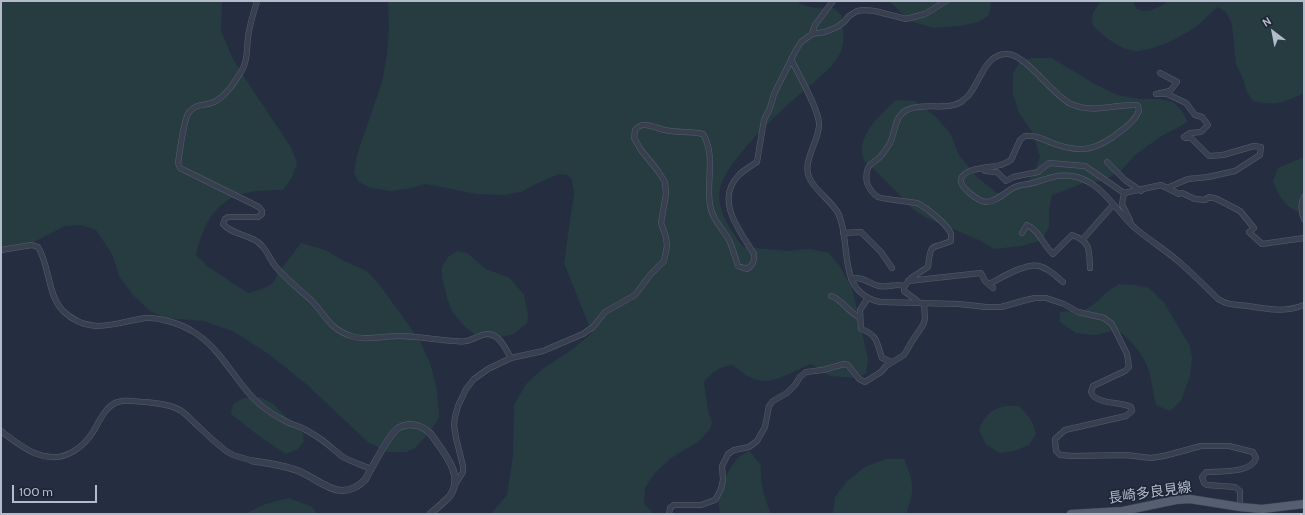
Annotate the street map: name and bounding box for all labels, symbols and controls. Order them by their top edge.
north arrow [1253,12,1293,52]
text: N [1260,14,1274,30]
scale bar [14,477,99,503]
street label: 長崎多良見線 [1107,479,1193,507]
text: 100 m [19,484,53,499]

